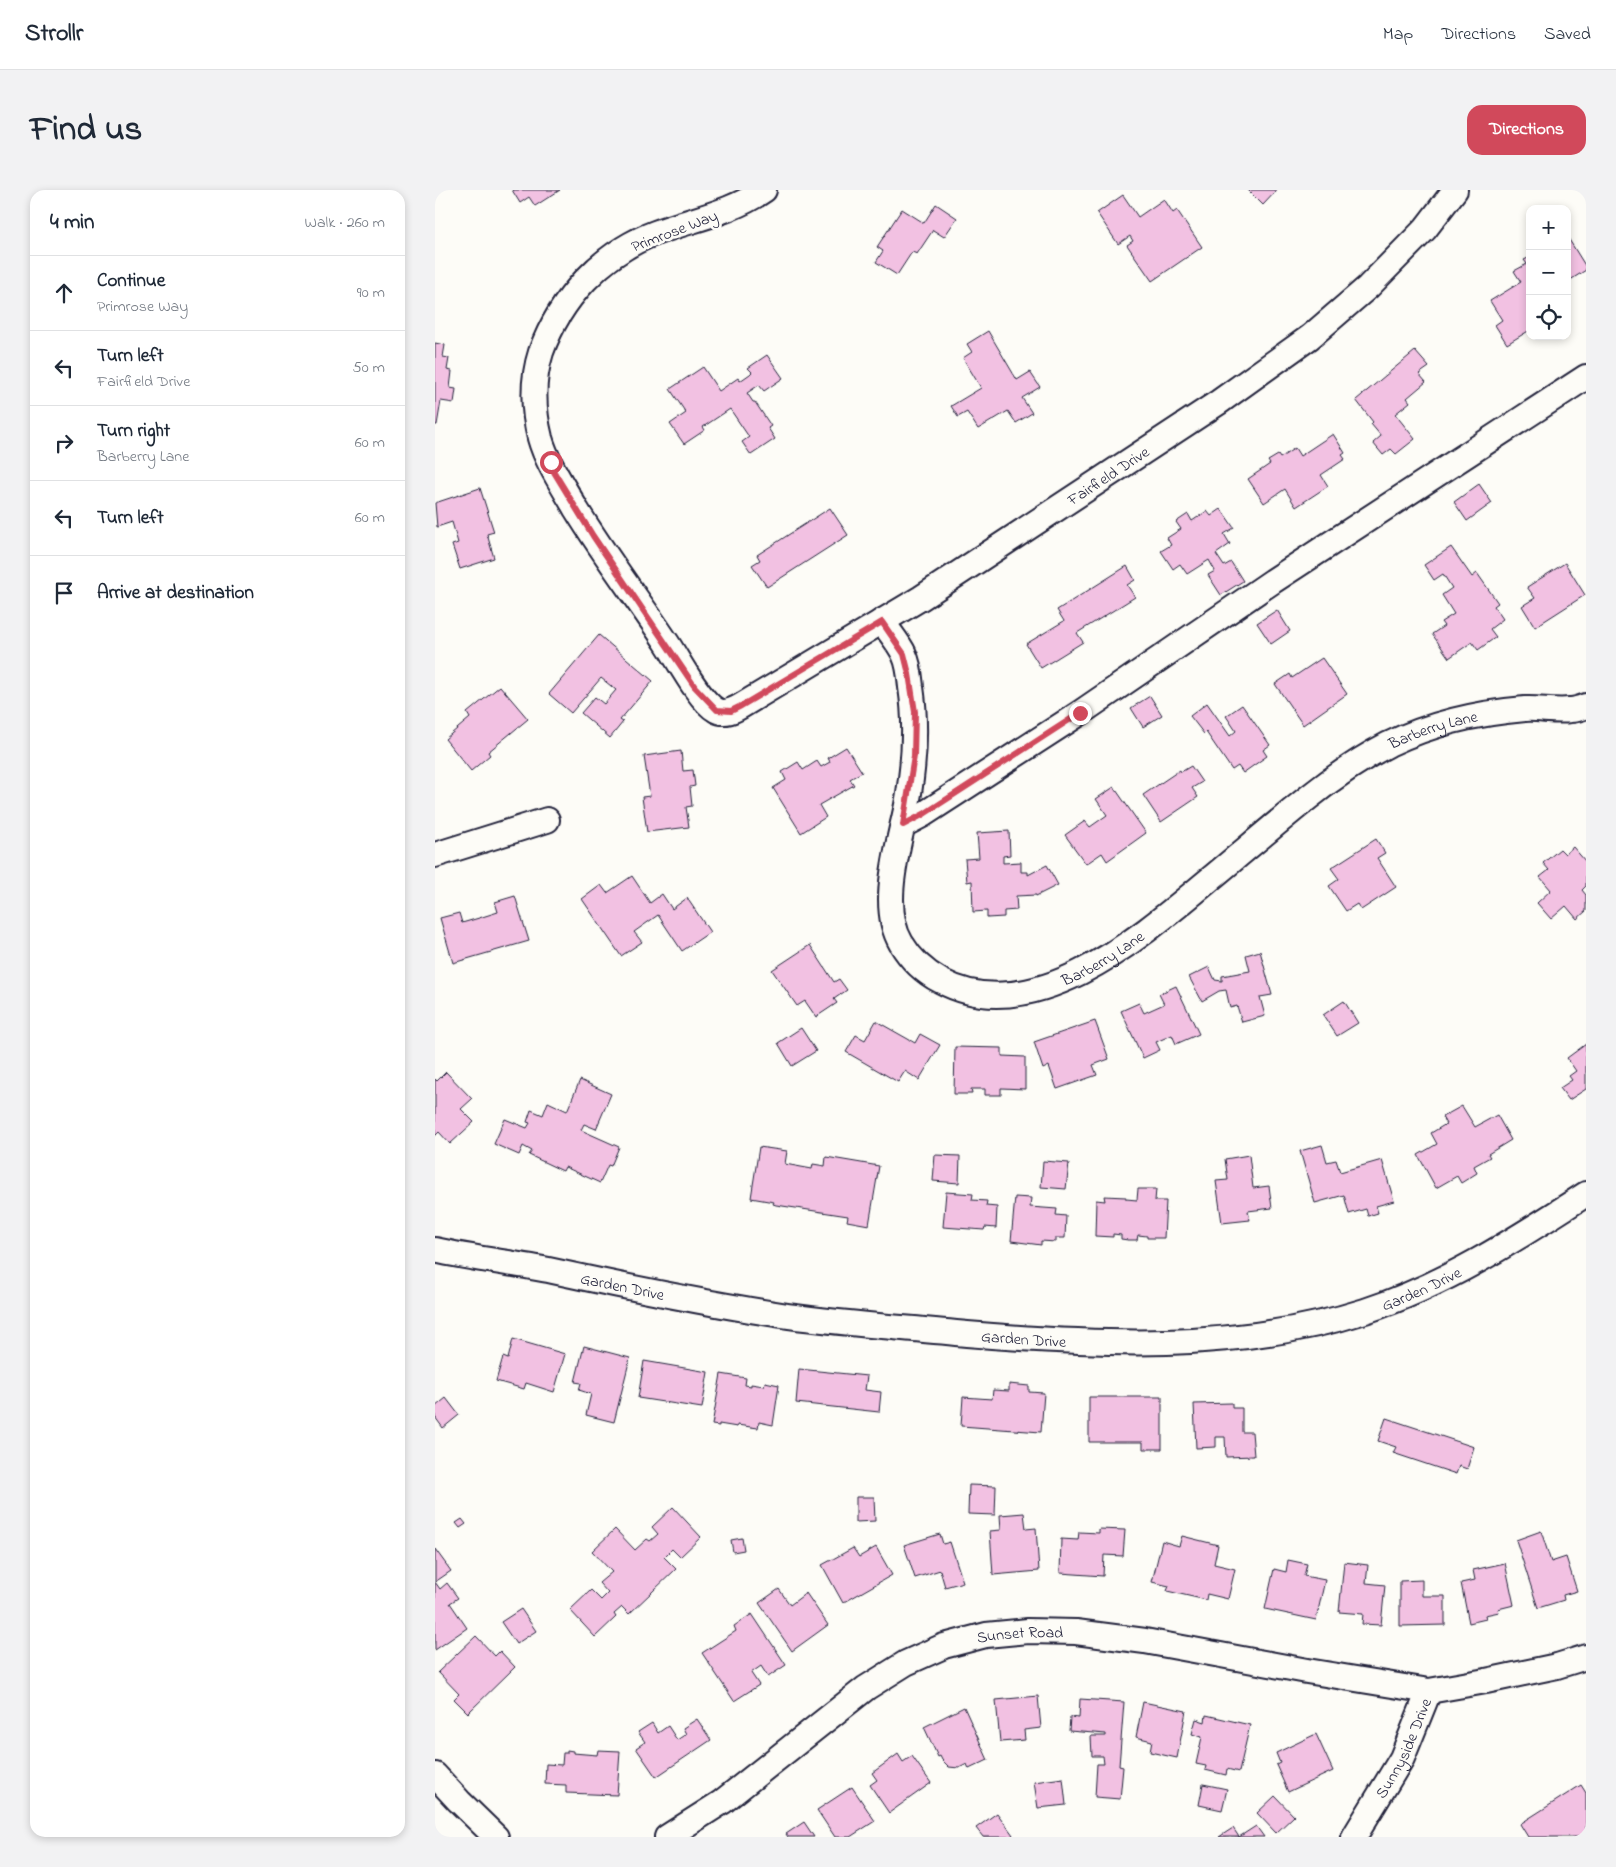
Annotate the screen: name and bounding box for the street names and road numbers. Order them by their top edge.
street label: Primrose Way [628,204,722,259]
street label: Fairfield Drive [1062,441,1155,513]
street label: Barberry Lane [1384,705,1481,757]
street label: Barberry Lane [1057,925,1151,994]
street label: Garden Drive [1379,1261,1467,1318]
street label: Garden Drive [578,1267,667,1308]
street label: Garden Drive [980,1325,1068,1355]
street label: Sunset Road [974,1621,1063,1651]
street label: Sunnyside Drive [1370,1694,1439,1804]

